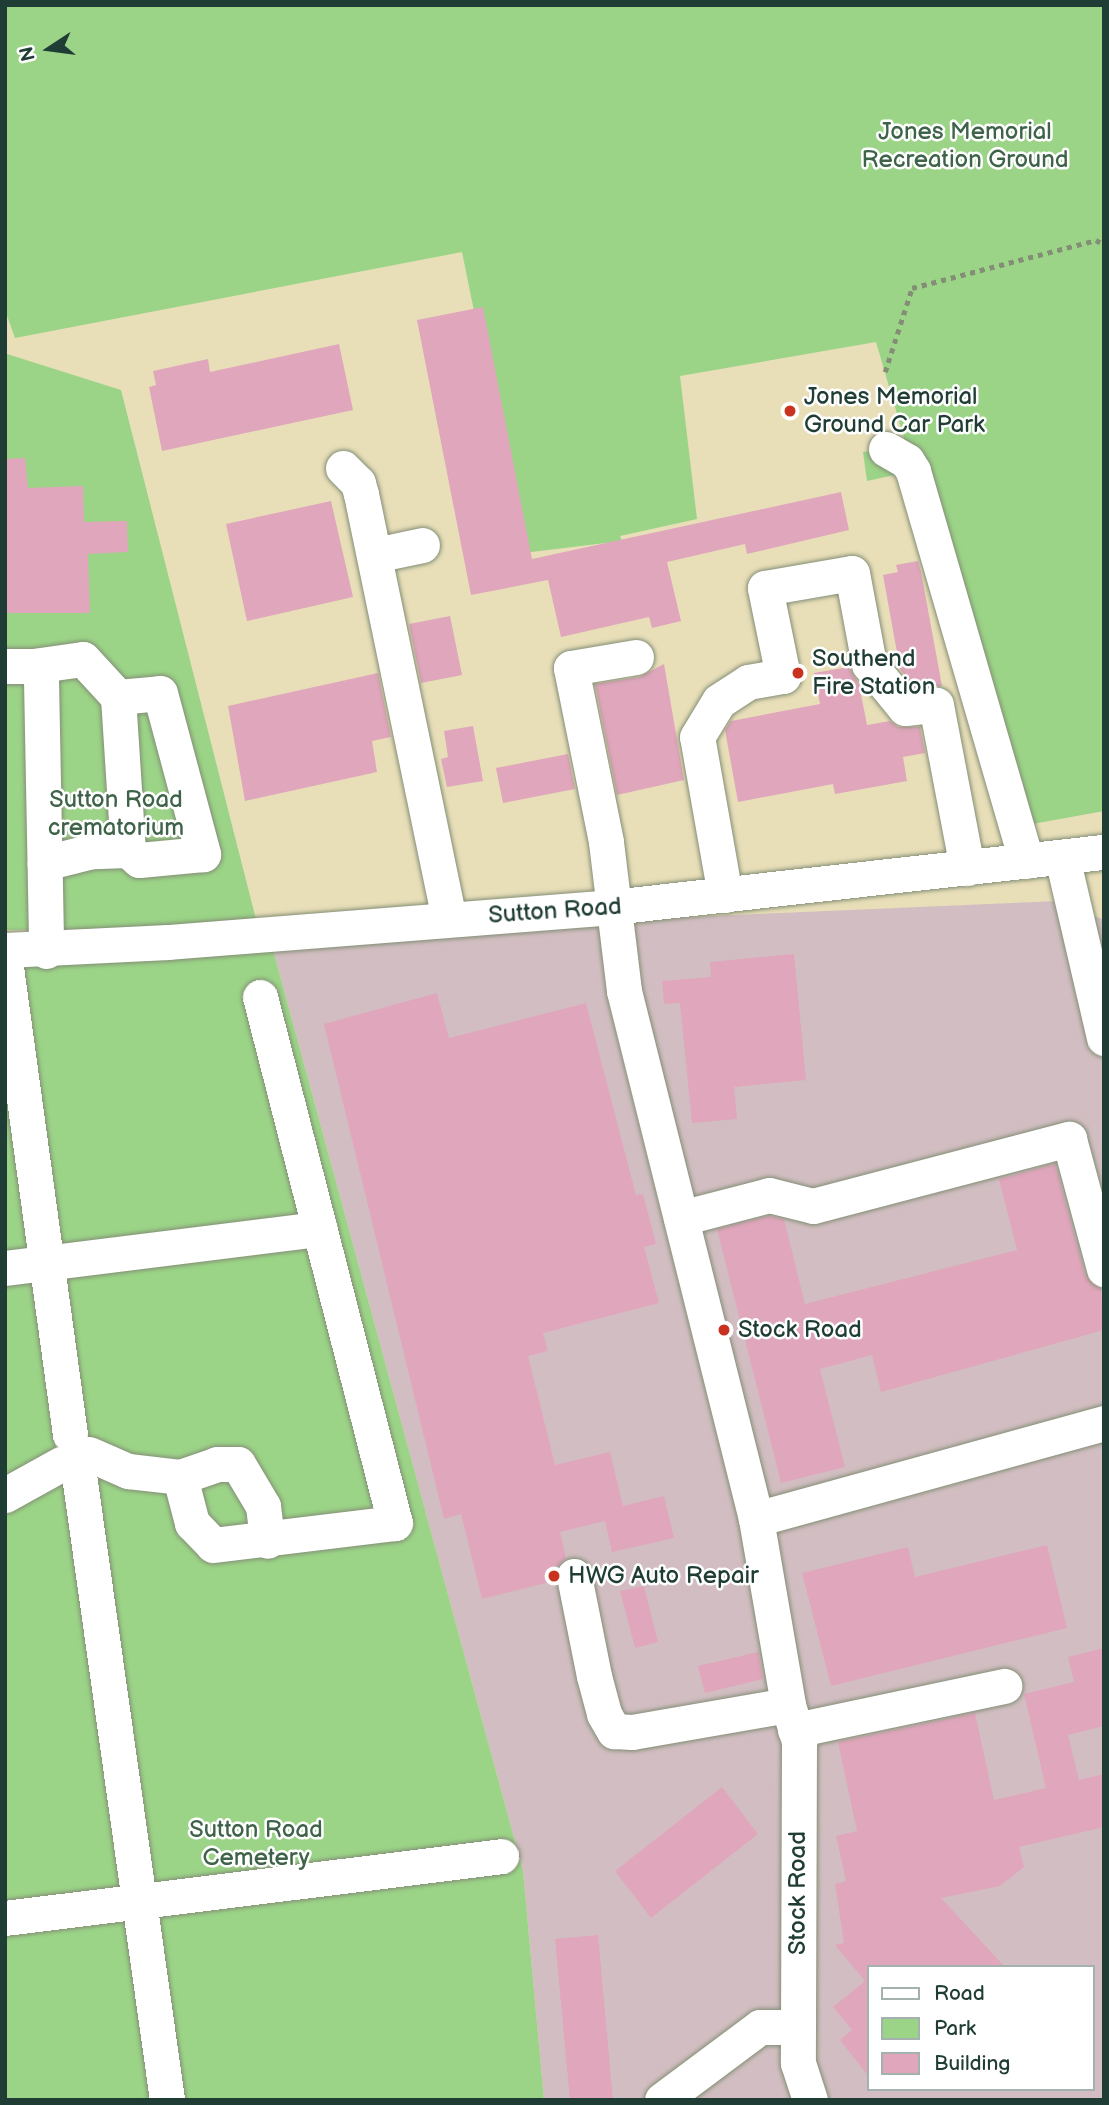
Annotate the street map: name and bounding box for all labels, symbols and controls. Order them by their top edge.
north arrow [14,14,84,84]
text: N [15,44,41,63]
park label: Jones Memorial Recreation Ground [862,118,1068,174]
place label: Jones Memorial Ground Car Park [804,383,985,439]
marker: Jones Memorial Ground Car Park [782,403,798,419]
place label: Southend Fire Station [812,645,936,701]
marker: Southend Fire Station [790,665,806,681]
park label: Sutton Road crematorium [48,786,184,842]
street label: Sutton Road [487,892,623,930]
place label: Stock Road [738,1316,862,1344]
marker: Stock Road [716,1322,732,1338]
place label: HWG Auto Repair [568,1562,759,1590]
marker: HWG Auto Repair [546,1568,562,1584]
park label: Sutton Road Cemetery [189,1816,323,1872]
street label: Stock Road [784,1831,812,1955]
legend [867,1965,1095,2091]
text: Road [934,1981,985,2006]
text: Park [934,2016,976,2041]
text: Building [934,2051,1010,2076]

